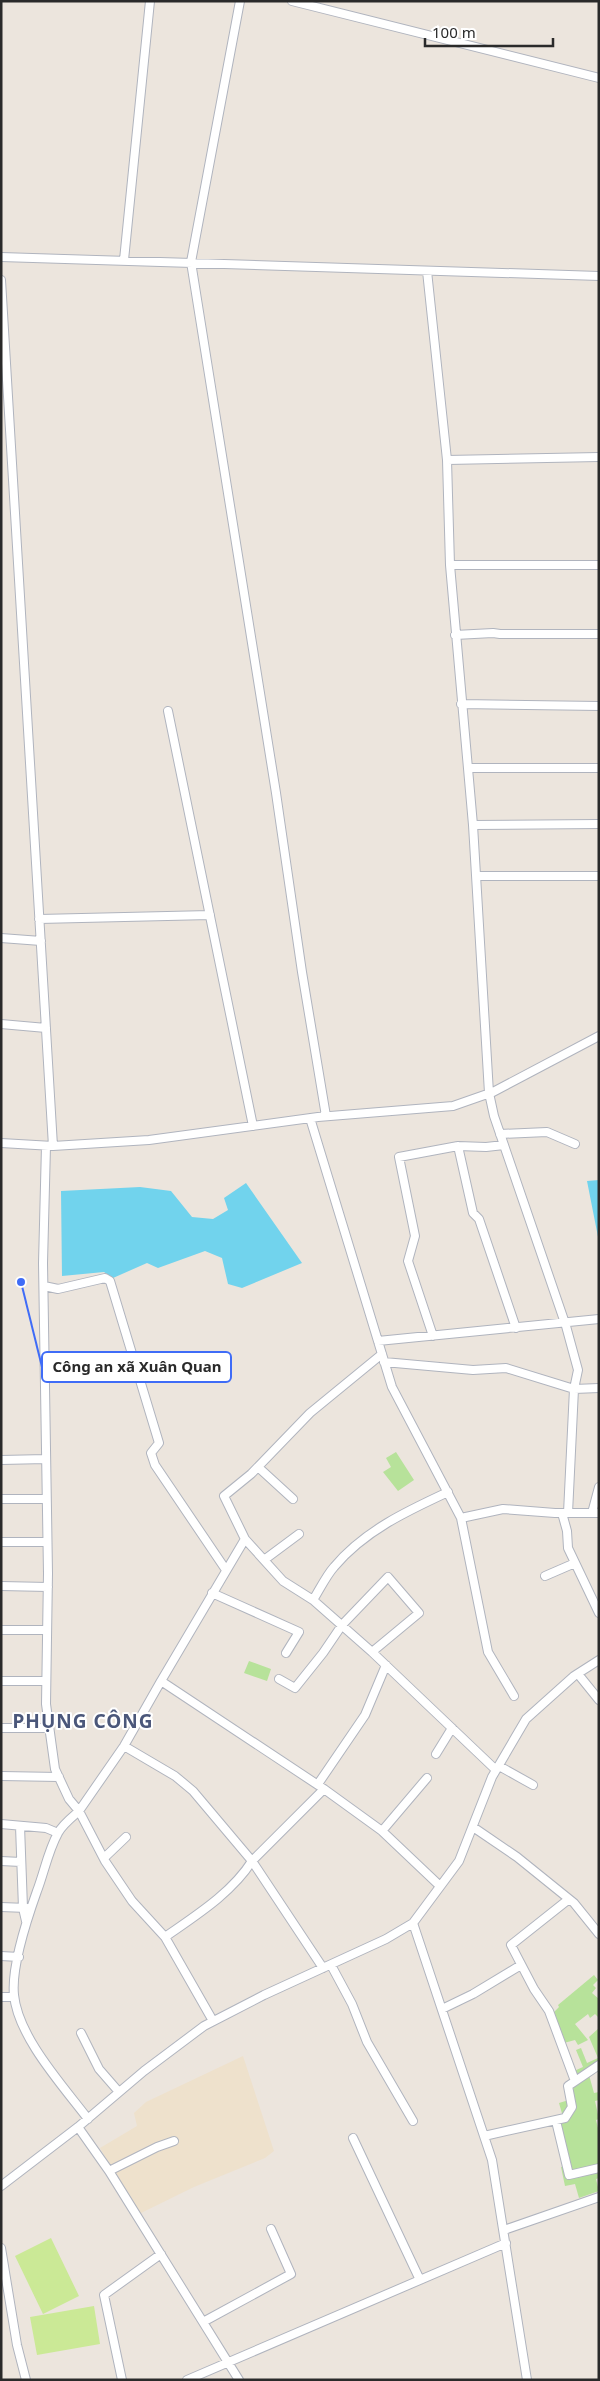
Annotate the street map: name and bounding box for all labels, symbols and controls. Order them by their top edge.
scale bar [425,15,552,47]
text: 100 m [432,22,476,42]
callout: Công an xã Xuân Quan [42,1352,231,1382]
text: Công an xã Xuân Quan [52,1356,222,1376]
district label: PHỤNG CÔNG [13,1708,153,1734]

